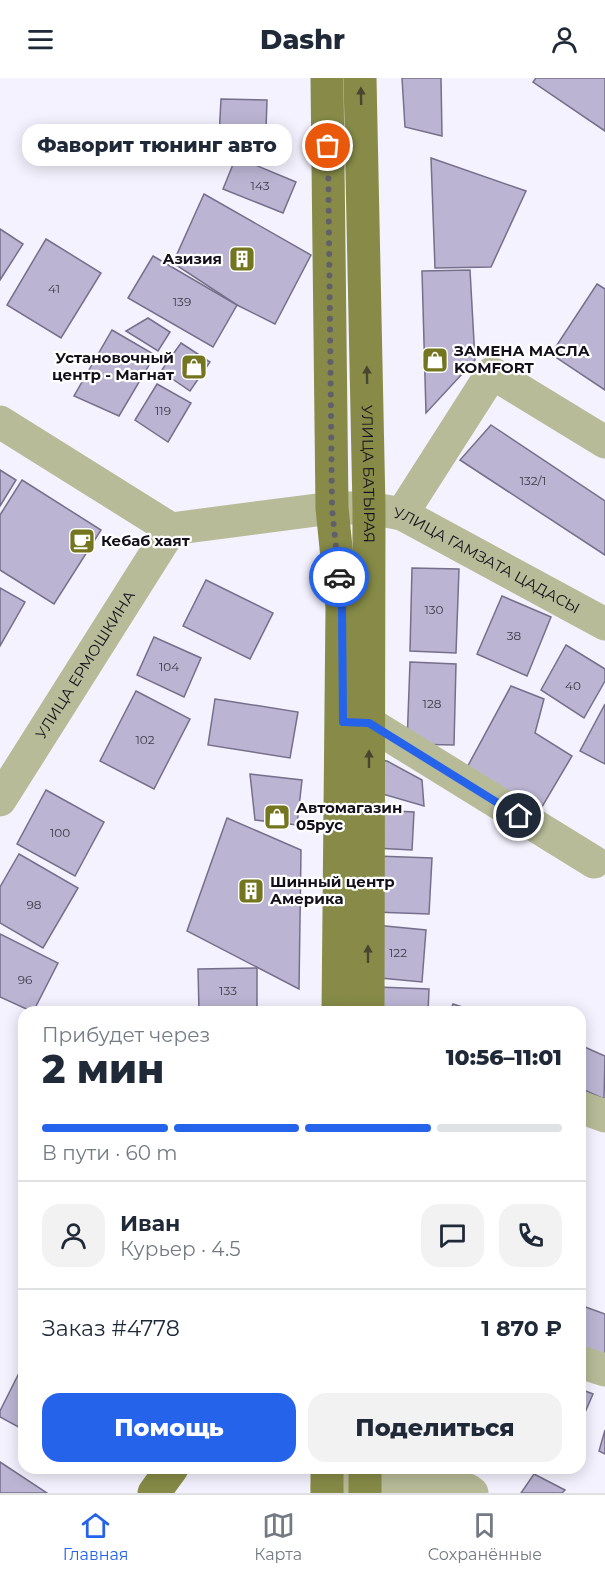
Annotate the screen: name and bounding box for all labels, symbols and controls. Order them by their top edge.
icon: menu [24,23,57,56]
text: Dashr [260,23,345,56]
icon: person [548,23,581,56]
one-way arrow [356,87,366,106]
pin [302,120,353,171]
callout: Фаворит тюнинг авто [22,125,292,167]
icon: bag [311,129,344,162]
text: Фаворит тюнинг авто [37,133,277,157]
house number: 143 [251,178,270,193]
building icon: Азизия [227,244,257,274]
place label: Азизия [162,249,222,268]
house number: 41 [48,281,60,296]
house number: 139 [173,294,191,309]
place label: ЗАМЕНА МАСЛА KOMFORT [453,341,590,377]
shop icon: ЗАМЕНА МАСЛА KOMFORT [420,345,450,375]
place label: Установочный центр - Магнат [52,348,174,384]
shop icon: Установочный центр - Магнат [179,352,209,382]
one-way arrow [362,366,371,385]
house number: 119 [155,403,171,418]
street label: УЛИЦА БАТЫРАЯ [358,405,379,543]
house number: 132/1 [520,473,546,488]
street label: УЛИЦА ГАМЗАТА ЦАДАСЫ [392,503,583,618]
cafe icon: Кебаб хаят [67,526,97,556]
place label: Кебаб хаят [101,531,190,550]
courier [309,547,369,607]
icon: car [323,561,356,594]
street label: УЛИЦА ЕРМОШКИНА [31,587,139,742]
house number: 130 [424,602,444,617]
house number: 38 [507,628,522,643]
house number: 104 [159,659,179,674]
house number: 40 [565,678,581,693]
house number: 128 [423,696,442,711]
house number: 102 [135,732,155,747]
one-way arrow [364,750,373,769]
pin [493,790,544,841]
place label: Автомагазин 05рус [296,798,402,834]
icon: home [502,799,535,832]
shop icon: Автомагазин 05рус [262,802,292,832]
house number: 100 [50,825,70,840]
place label: Шинный центр Америка [270,872,395,908]
building icon: Шинный центр Америка [236,876,266,906]
house number: 98 [27,897,42,912]
one-way arrow [363,945,373,964]
house number: 122 [389,945,407,960]
house number: 96 [18,972,32,987]
house number: 133 [219,983,237,998]
text: Прибудет через [42,1023,210,1047]
text: 10:56–11:01 [446,1044,562,1071]
text: 2 мин [42,1045,164,1093]
text: В пути · 60 m [42,1141,177,1165]
button: person [42,1204,105,1267]
button: chat [421,1204,484,1267]
button: phone [499,1204,562,1267]
text: Иван [120,1210,180,1237]
text: Курьер · 4.5 [120,1237,240,1261]
text: Заказ #4778 [42,1315,180,1342]
text: 1 870 ₽ [481,1315,562,1342]
button: Помощь [42,1393,296,1462]
button: Поделиться [308,1393,562,1462]
tab: Главная [63,1509,128,1564]
tab: Карта [254,1509,302,1564]
tab: Сохранённые [428,1509,542,1564]

